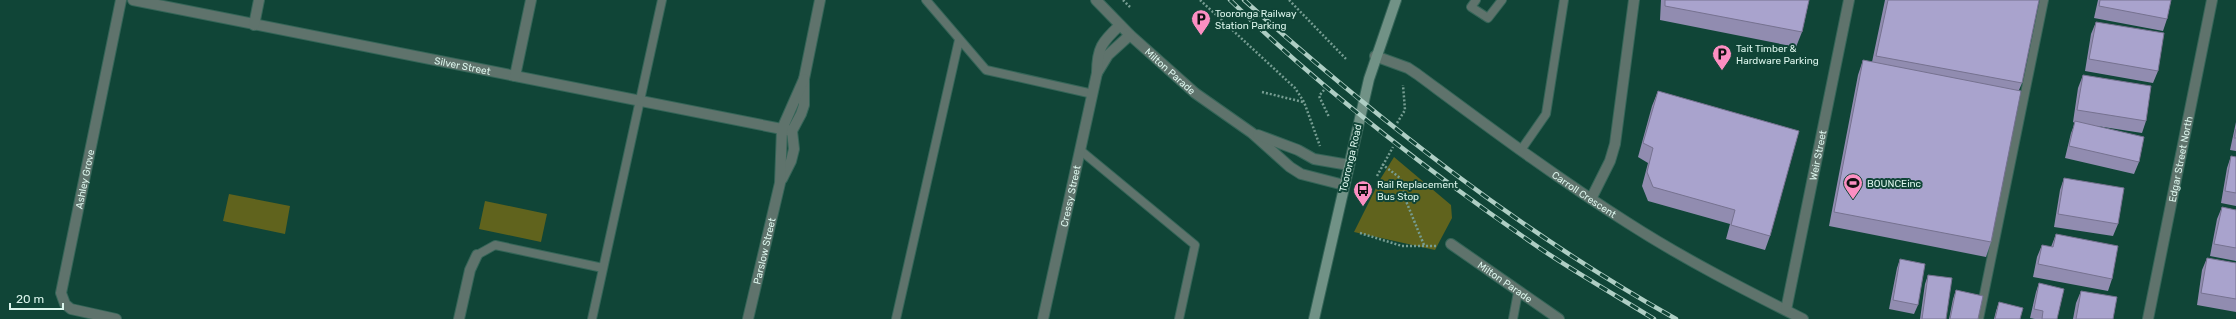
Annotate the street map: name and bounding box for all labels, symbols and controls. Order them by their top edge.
parking icon: Tooronga Railway Station Parking [1190,8,1212,36]
place label: Tooronga Railway Station Parking [1215,8,1297,32]
parking icon: Tait Timber & Hardware Parking [1711,43,1733,71]
place label: Tait Timber & Hardware Parking [1736,43,1819,67]
street label: Milton Parade [1142,46,1198,98]
street label: Silver Street [433,55,492,78]
street label: Edgar Street North [2167,115,2196,203]
street label: Tooronga Road [1337,123,1365,193]
street label: Weir Street [1808,129,1829,181]
street label: Ashley Grove [73,148,97,210]
street label: Cressy Street [1058,164,1084,228]
street label: Carroll Crescent [1549,169,1618,221]
sports icon: BOUNCEinc [1842,172,1864,200]
place label: BOUNCEinc [1867,178,1922,190]
bus stop icon: Rail Replacement Bus Stop [1352,179,1374,207]
place label: Rail Replacement Bus Stop [1377,179,1458,203]
street label: Parslow Street [751,217,779,286]
street label: Milton Parade [1475,259,1535,306]
scale bar [10,285,63,311]
text: 20 m [16,292,44,306]

